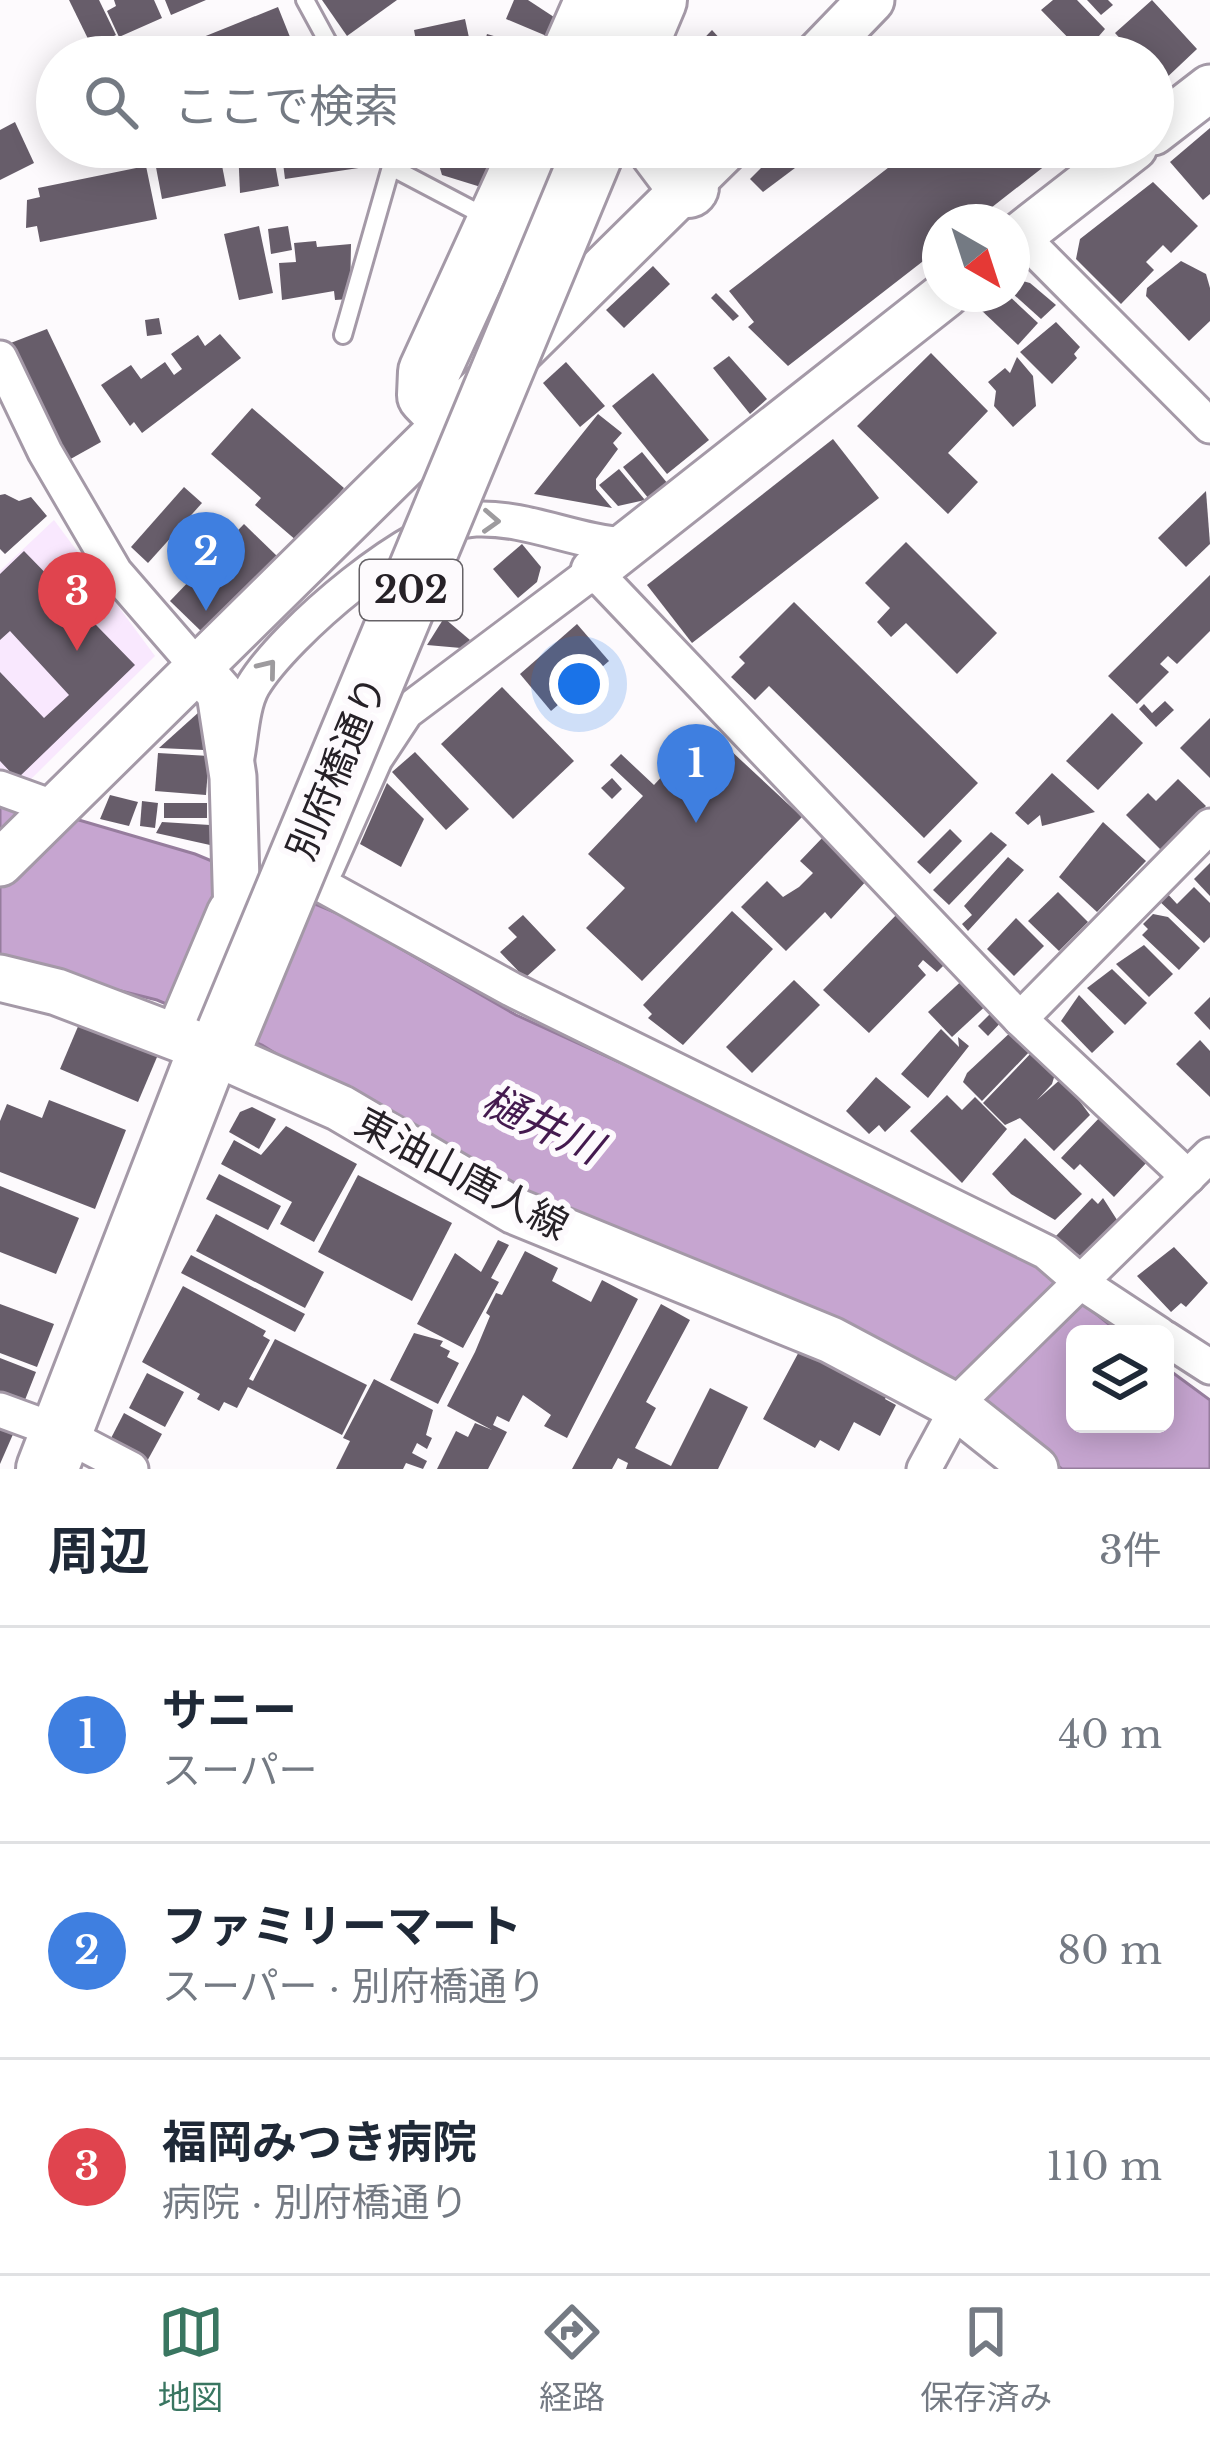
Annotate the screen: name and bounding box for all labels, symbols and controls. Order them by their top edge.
search box [36,36,1174,168]
icon: search [78,69,144,135]
text: ここで検索 [174,78,399,134]
north arrow [922,204,1030,312]
one-way arrow [482,508,501,534]
pin: 2 [167,512,245,611]
pin: 3 [38,552,116,651]
road number: 202 [360,560,462,620]
your location [549,654,609,714]
one-way arrow [254,659,275,681]
street label: 別府橋通り [276,669,398,867]
pin: 1 [657,724,735,823]
water label: 樋井川 [474,1074,614,1176]
street label: 東油山唐人線 [347,1097,577,1251]
map controls [1066,1325,1174,1433]
button: layers [1066,1325,1174,1433]
text: 周辺 [48,1520,150,1583]
text: 3件 [1099,1526,1162,1575]
text: サニー [162,1682,297,1738]
text: 1 [78,1710,96,1759]
text: 40 m [1058,1710,1162,1759]
text: スーパー [162,1746,318,1795]
text: ファミリーマート [162,1898,522,1954]
text: 2 [74,1926,100,1975]
text: 80 m [1057,1926,1162,1975]
text: スーパー · 別府橋通り [162,1962,546,2011]
text: 福岡みつき病院 [162,2114,477,2170]
text: 3 [75,2142,99,2191]
text: 110 m [1046,2142,1162,2191]
text: 病院 · 別府橋通り [162,2178,469,2227]
tab: 地図 [158,2299,224,2419]
tab: 経路 [539,2299,605,2419]
tab: 保存済み [920,2299,1052,2419]

